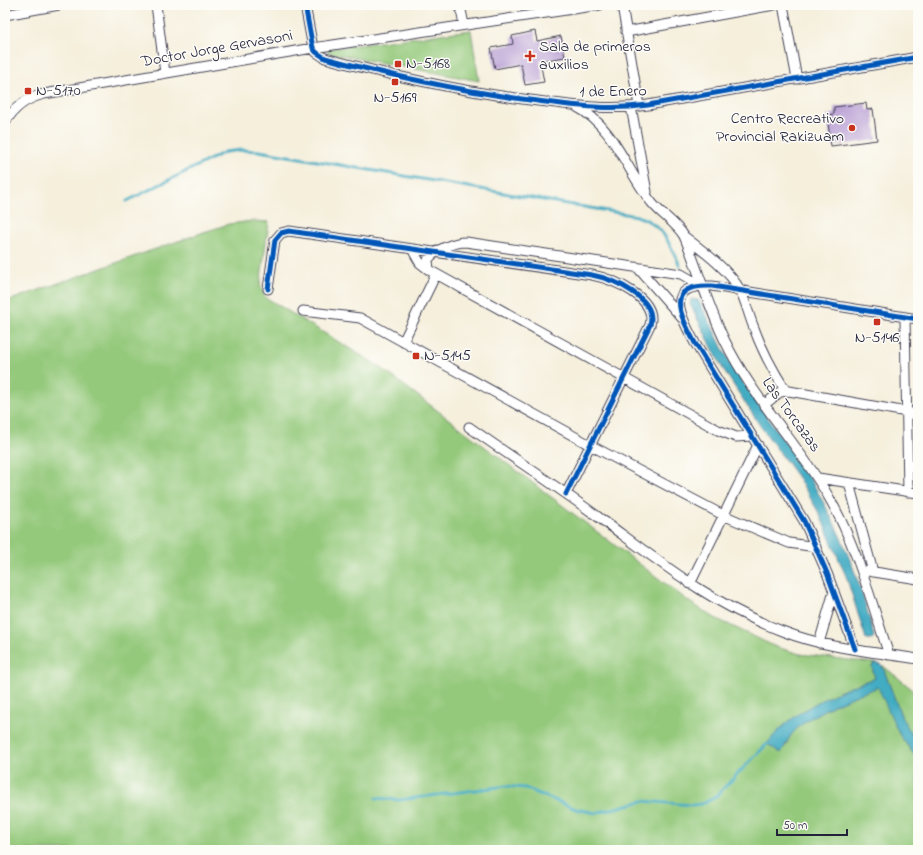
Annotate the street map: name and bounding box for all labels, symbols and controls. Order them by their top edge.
street label: Doctor Jorge Gervasoni [138,24,295,74]
place label: Sala de primeros auxilios [539,35,651,77]
marker: Sala de primeros auxilios [524,50,536,62]
place label: N-5168 [406,52,450,76]
marker: N-5168 [393,59,403,69]
marker: N-5169 [390,77,400,87]
place label: N-5170 [36,79,81,103]
street label: 1 de Enero [579,79,647,105]
marker: N-5170 [23,86,33,96]
place label: N-5169 [374,86,417,110]
place label: Centro Recreativo Provincial Rakizuam [716,107,844,149]
marker: Centro Recreativo Provincial Rakizuam [847,123,857,133]
marker: N-5146 [872,317,882,327]
place label: N-5146 [855,326,899,350]
place label: N-5145 [424,344,471,368]
marker: N-5145 [411,351,421,361]
street label: Las Torcazas [756,372,826,458]
scale bar [777,811,847,837]
text: 50 m [783,817,807,835]

